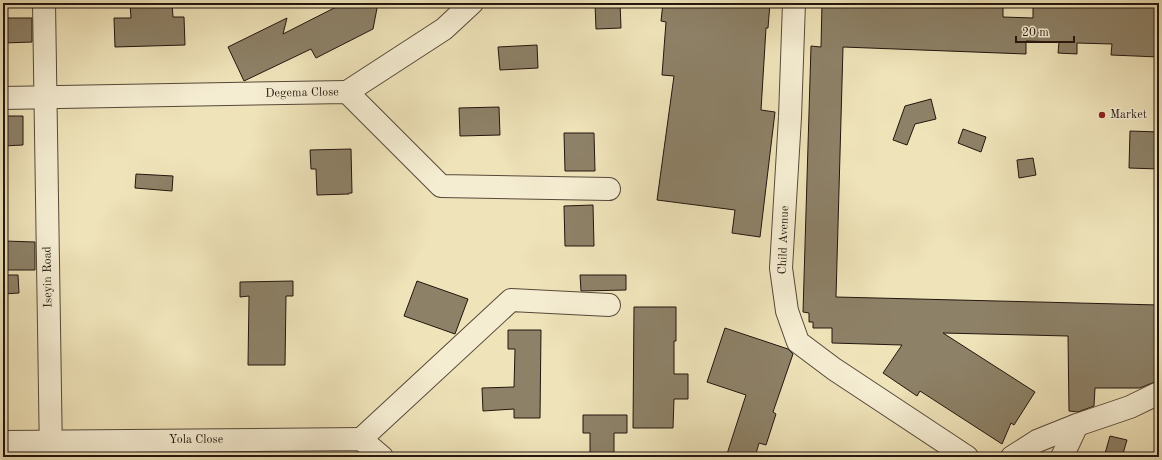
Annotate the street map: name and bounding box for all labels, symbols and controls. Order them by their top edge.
scale bar [1016,18,1074,44]
text: 20 m [1022,27,1049,39]
street label: Degema Close [265,86,339,100]
place label: Market [1110,109,1147,121]
marker: Market [1097,110,1107,120]
street label: Child Avenue [777,205,791,275]
street label: Iseyin Road [41,246,55,308]
street label: Yola Close [169,434,224,446]

